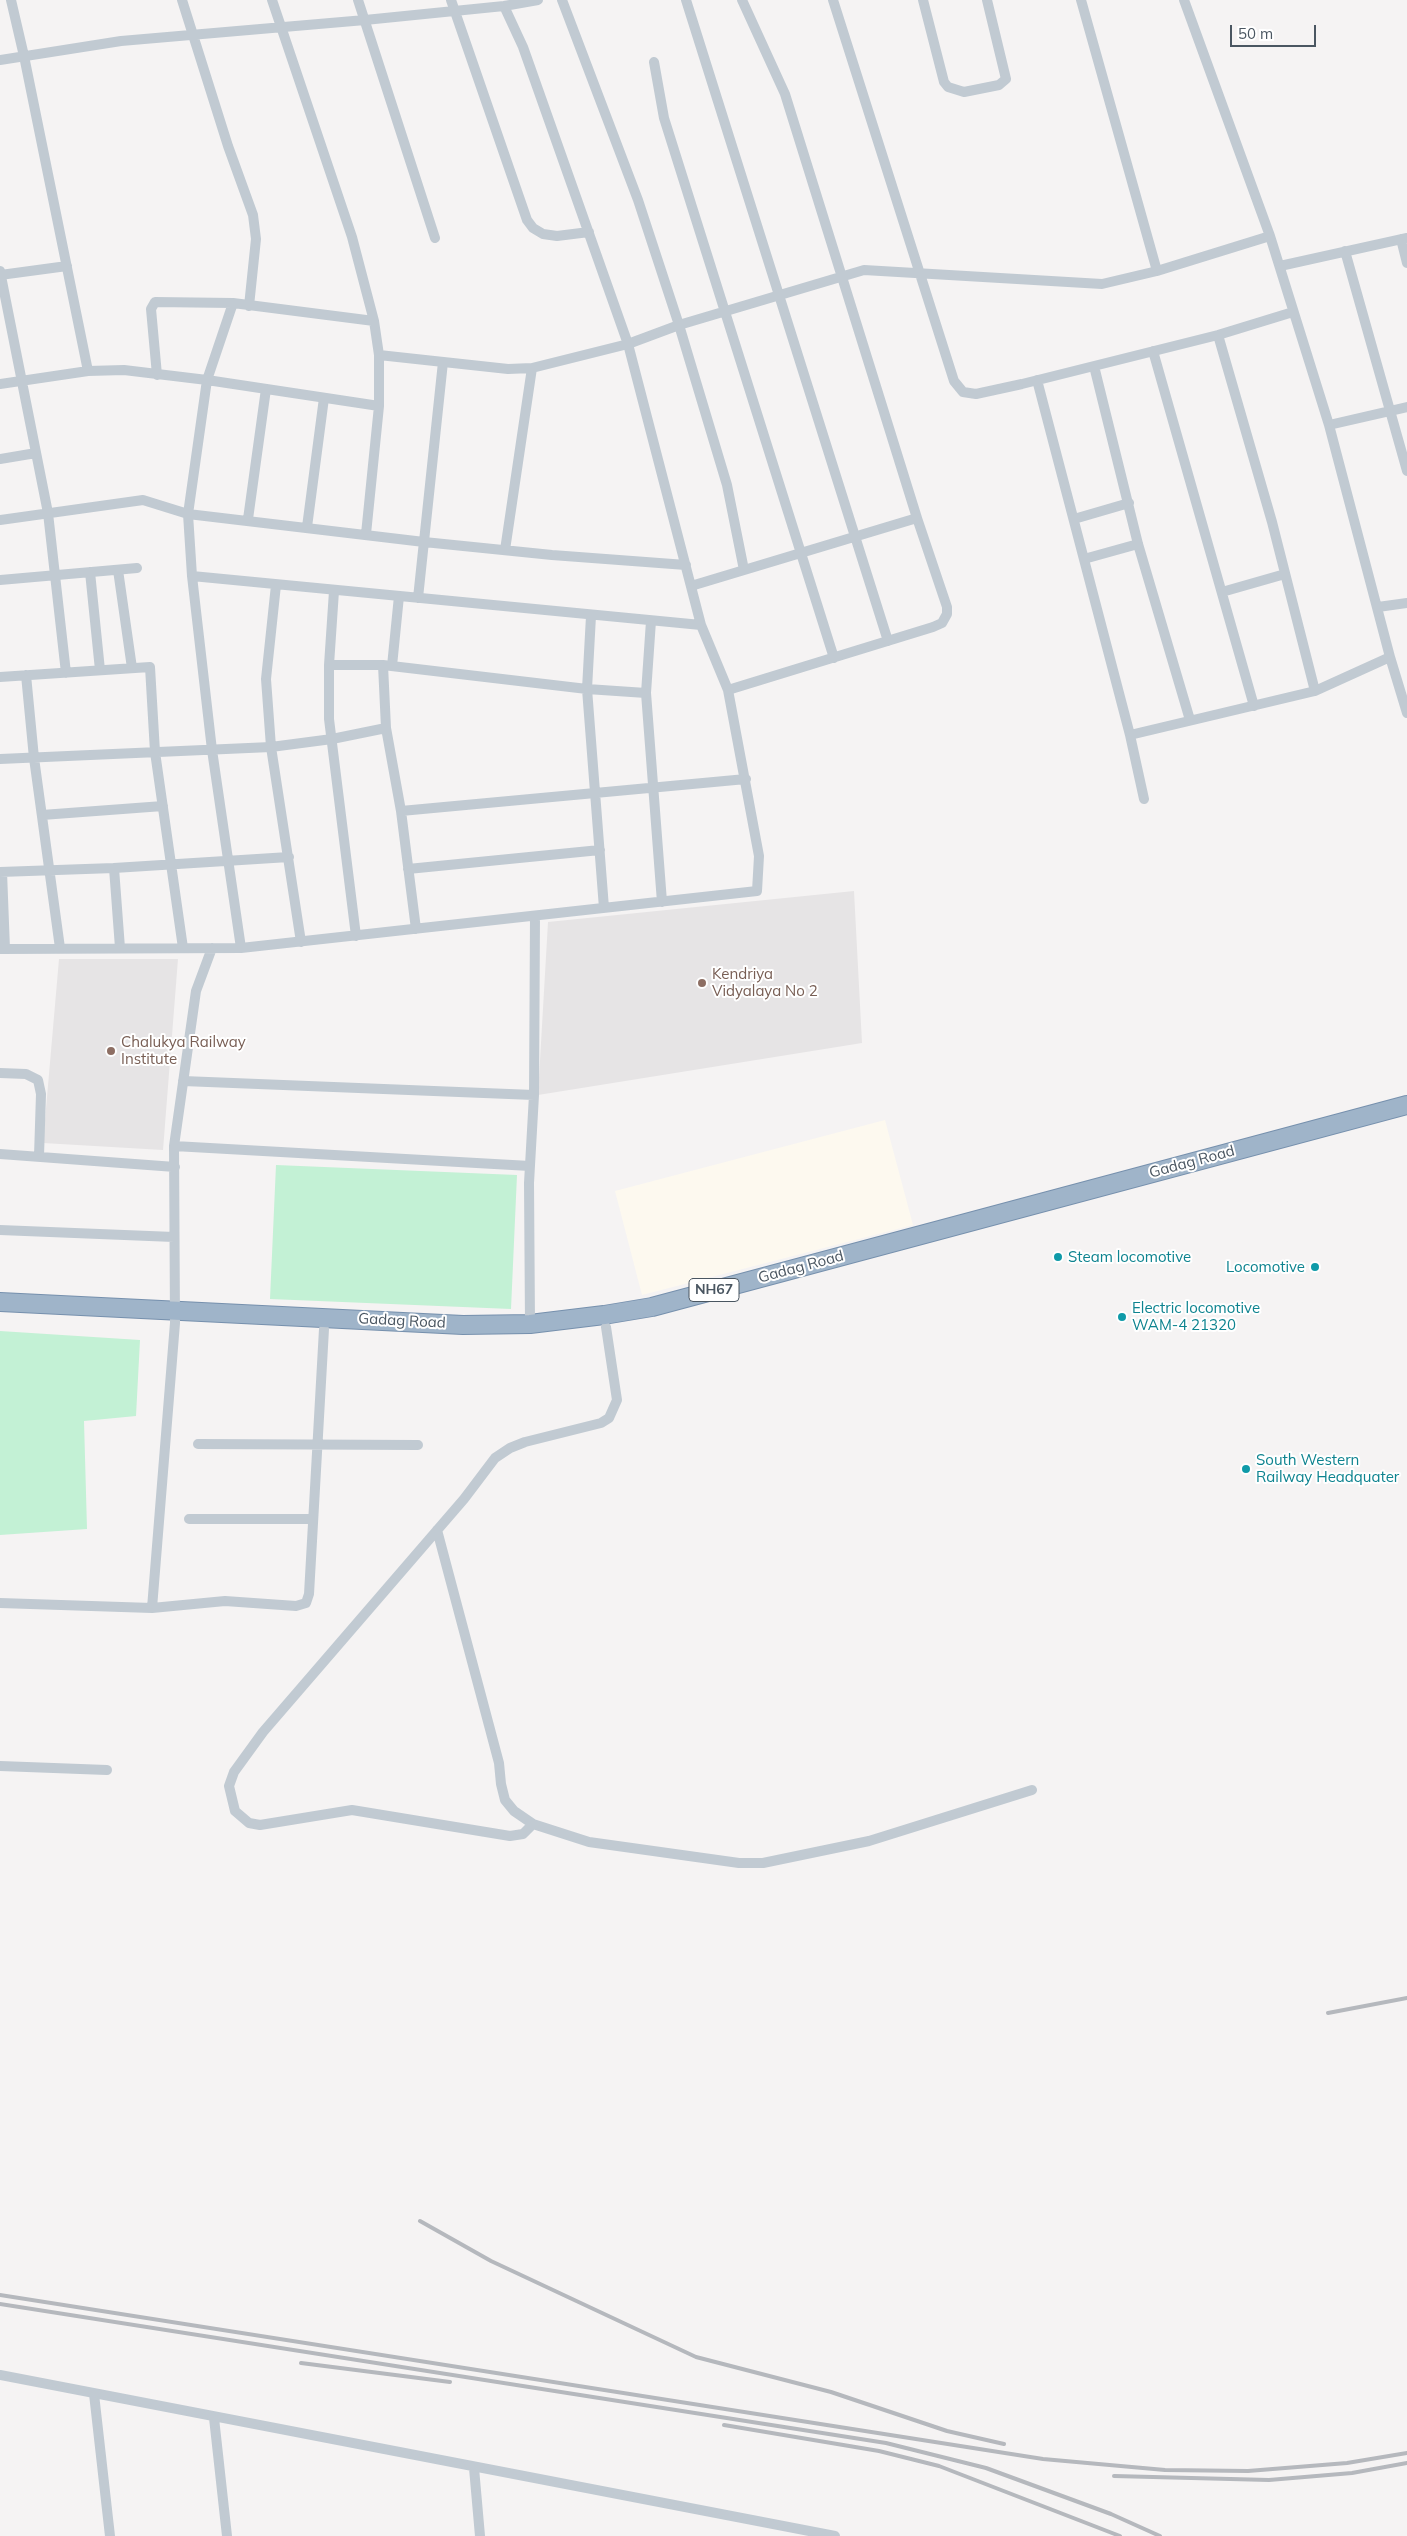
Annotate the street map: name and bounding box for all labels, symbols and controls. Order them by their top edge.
scale bar [1232,15,1318,47]
text: 50 m [1238,24,1273,43]
place label: Kendriya Vidyalaya No 2 [712,965,818,1000]
marker: Kendriya Vidyalaya No 2 [696,977,708,989]
place label: Chalukya Railway Institute [121,1033,246,1068]
marker: Chalukya Railway Institute [105,1045,117,1057]
street label: Gadag Road [1147,1142,1237,1182]
street label: Gadag Road [756,1247,846,1287]
place label: Steam locomotive [1068,1248,1191,1266]
marker: Steam locomotive [1052,1251,1064,1263]
place label: Locomotive [1226,1258,1305,1276]
marker: Locomotive [1309,1261,1321,1273]
road number: NH67 [689,1278,739,1302]
place label: Electric locomotive WAM-4 21320 [1132,1299,1260,1334]
street label: Gadag Road [358,1310,446,1332]
marker: Electric locomotive WAM-4 21320 [1116,1311,1128,1323]
place label: South Western Railway Headquater [1256,1451,1399,1486]
marker: South Western Railway Headquater [1240,1463,1252,1475]

